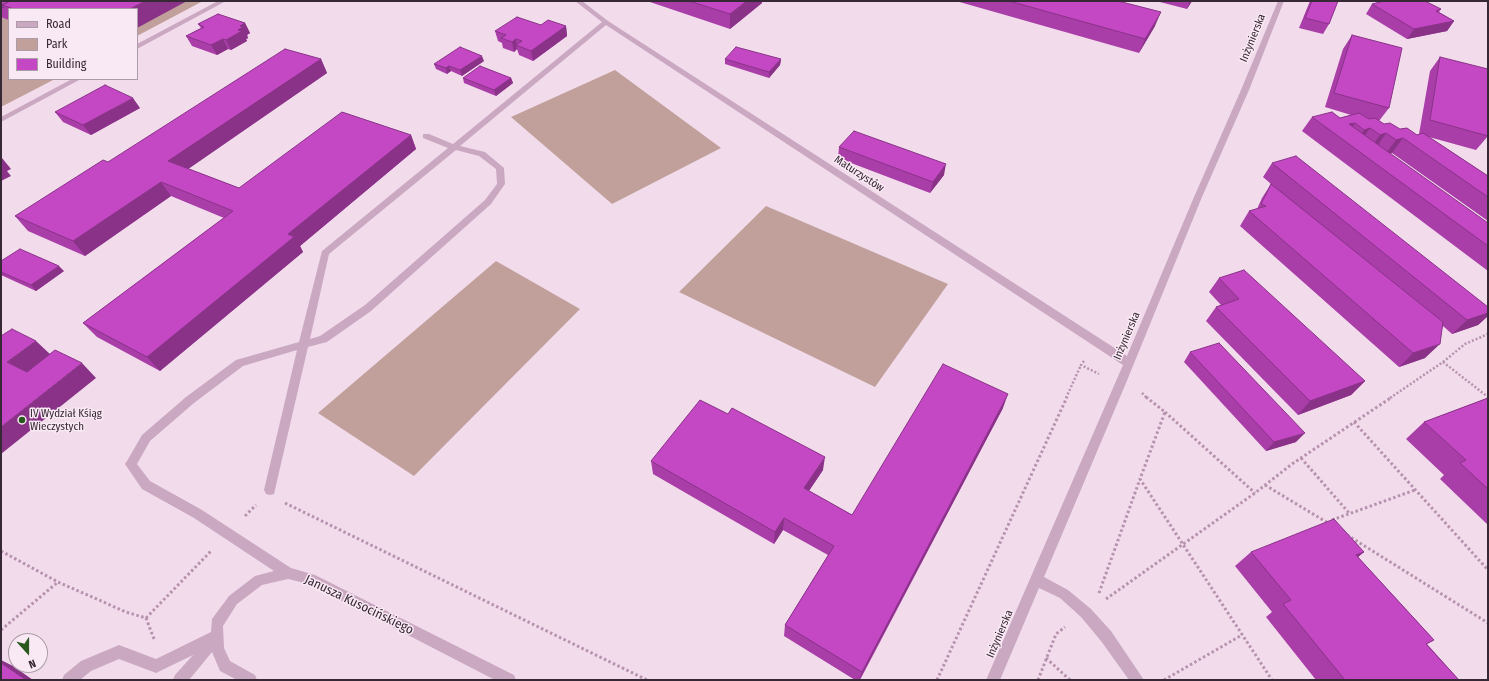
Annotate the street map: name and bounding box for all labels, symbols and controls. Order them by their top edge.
legend [8,8,138,80]
street label: Inżynierska [1237,12,1269,64]
text: Road [46,17,71,31]
text: Park [46,37,67,51]
text: Building [46,57,86,71]
street label: Maturzystów [832,153,886,195]
street label: Inżynierska [1111,310,1143,362]
place label: IV Wydział Kśiąg Wieczystych [30,407,102,433]
marker: IV Wydział Kśiąg Wieczystych [17,415,27,425]
street label: Janusza Kusocińskiego [302,572,416,638]
street label: Inżynierska [984,608,1016,660]
north arrow [8,633,48,673]
text: N [27,656,38,671]

